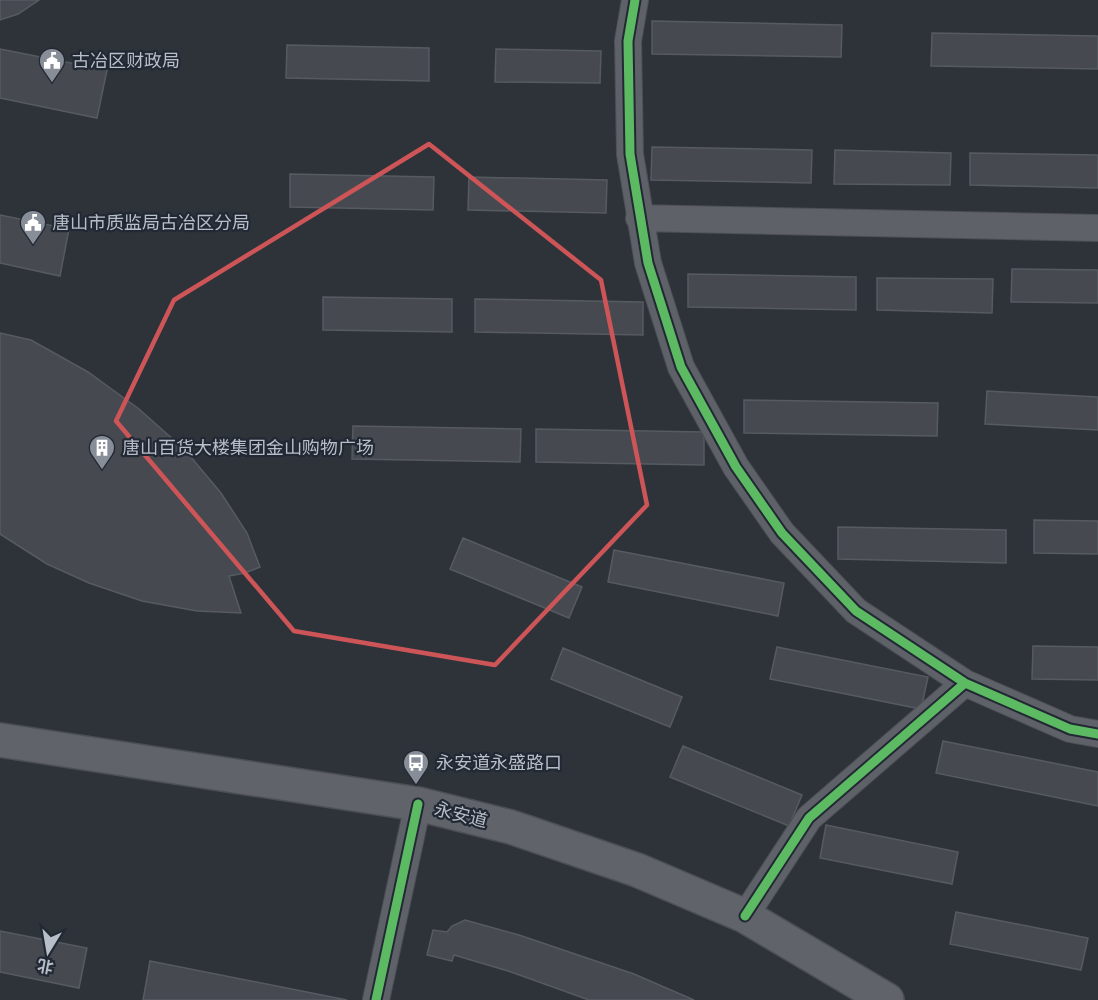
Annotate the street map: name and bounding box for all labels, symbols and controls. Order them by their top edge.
public building icon: 古冶区财政局 [37,46,67,84]
place label: 古冶区财政局 [72,48,180,72]
public building icon: 唐山市质监局古冶区分局 [18,208,48,246]
place label: 唐山市质监局古冶区分局 [52,210,250,234]
building icon: 唐山百货大楼集团金山购物广场 [87,433,117,471]
place label: 唐山百货大楼集团金山购物广场 [122,435,374,459]
bus stop icon: 永安道永盛路口 [401,748,431,786]
place label: 永安道永盛路口 [436,750,562,774]
street label: 永安道 [432,796,490,832]
north arrow [18,922,78,982]
text: 北 [35,954,55,979]

